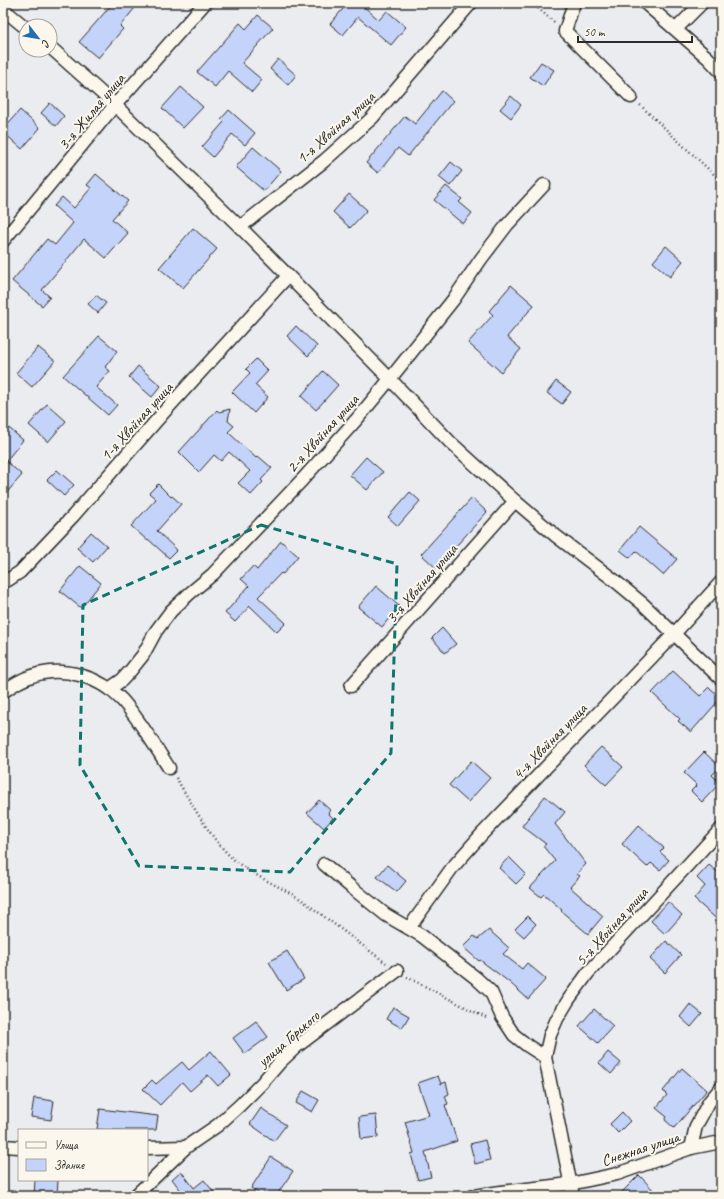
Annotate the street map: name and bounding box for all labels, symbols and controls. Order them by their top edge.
north arrow [18,18,58,58]
scale bar [578,18,692,44]
text: 50 m [584,24,606,40]
text: С [38,37,54,50]
street label: 3-я Жилая улица [54,68,130,154]
street label: 1-я Хвойная улица [292,86,380,168]
street label: 1-я Хвойная улица [96,377,178,465]
street label: 2-я Хвойная улица [282,389,364,477]
street label: 3-я Хвойная улица [382,539,463,628]
street label: 4-я Хвойная улица [508,698,592,784]
street label: 5-я Хвойная улица [571,882,653,970]
street label: улица Горького [253,1005,325,1072]
street label: Снежная улица [599,1127,683,1171]
legend [18,1129,148,1181]
text: Улица [54,1137,79,1153]
text: Здание [54,1157,85,1173]

